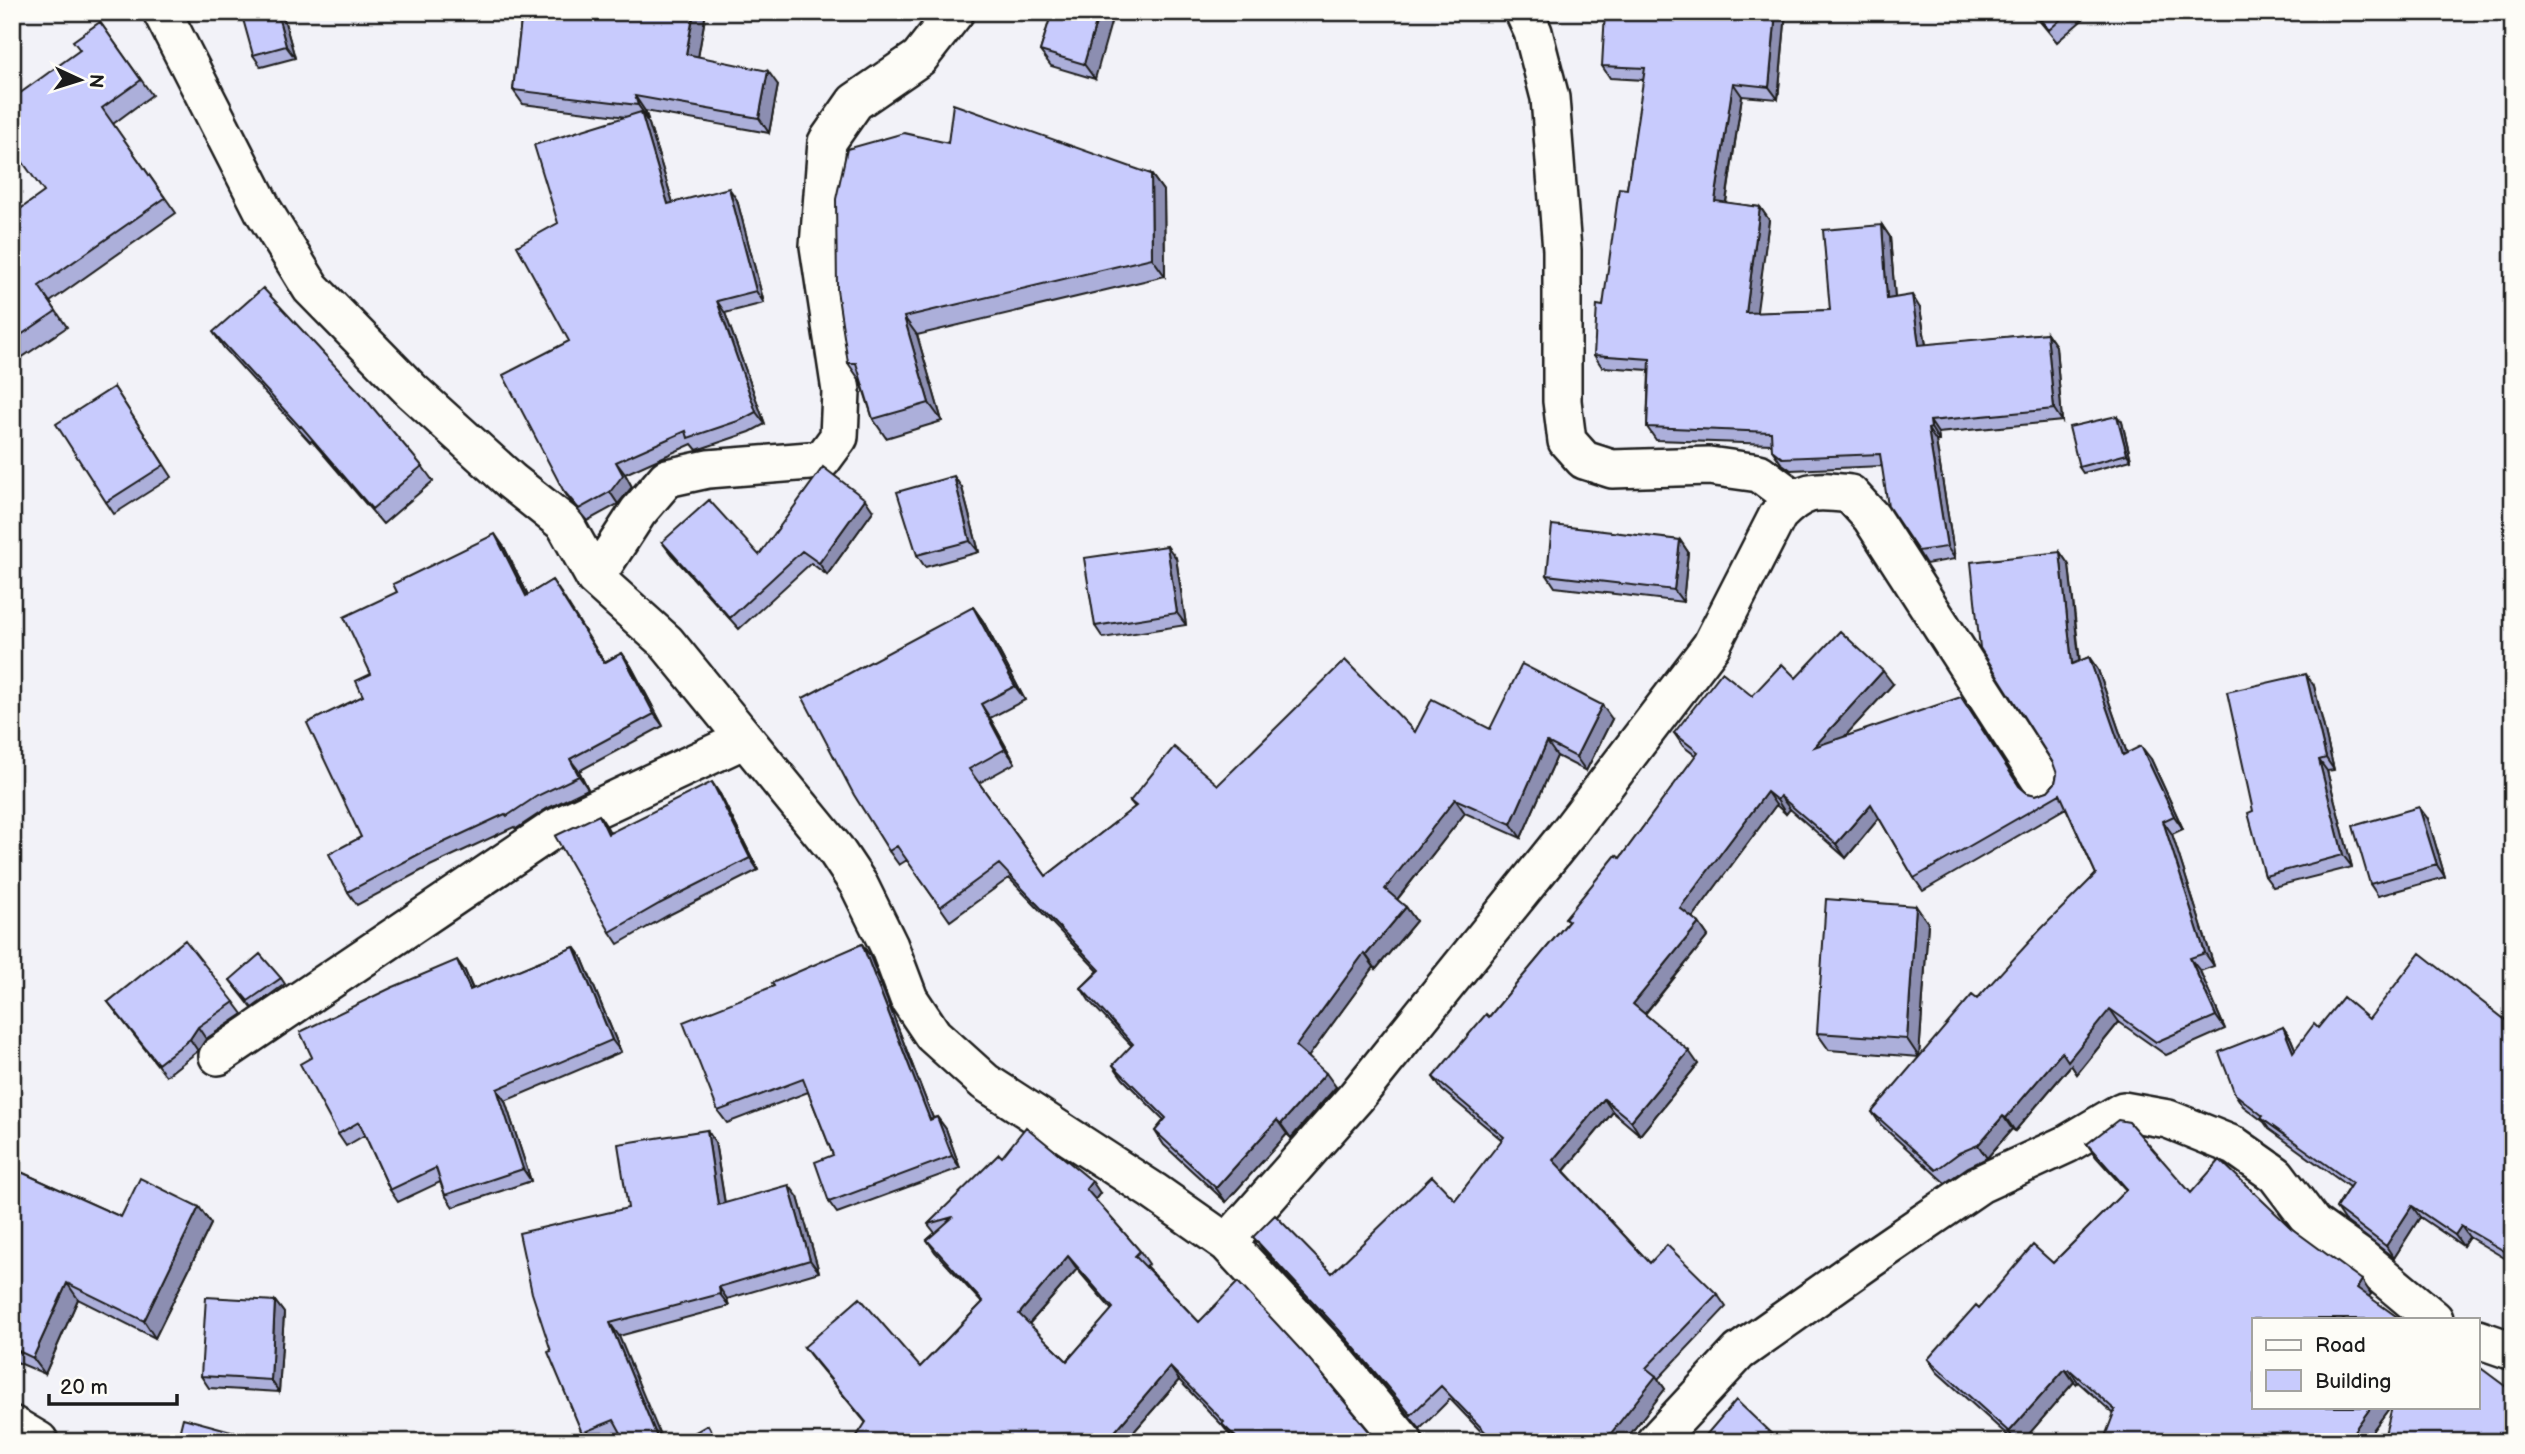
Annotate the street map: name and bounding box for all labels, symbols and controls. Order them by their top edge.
north arrow [46,46,116,116]
text: N [83,73,107,89]
legend [2252,1318,2480,1408]
text: Road [2315,1333,2366,1358]
scale bar [49,1363,177,1407]
text: Building [2315,1369,2391,1394]
text: 20 m [60,1375,108,1400]

